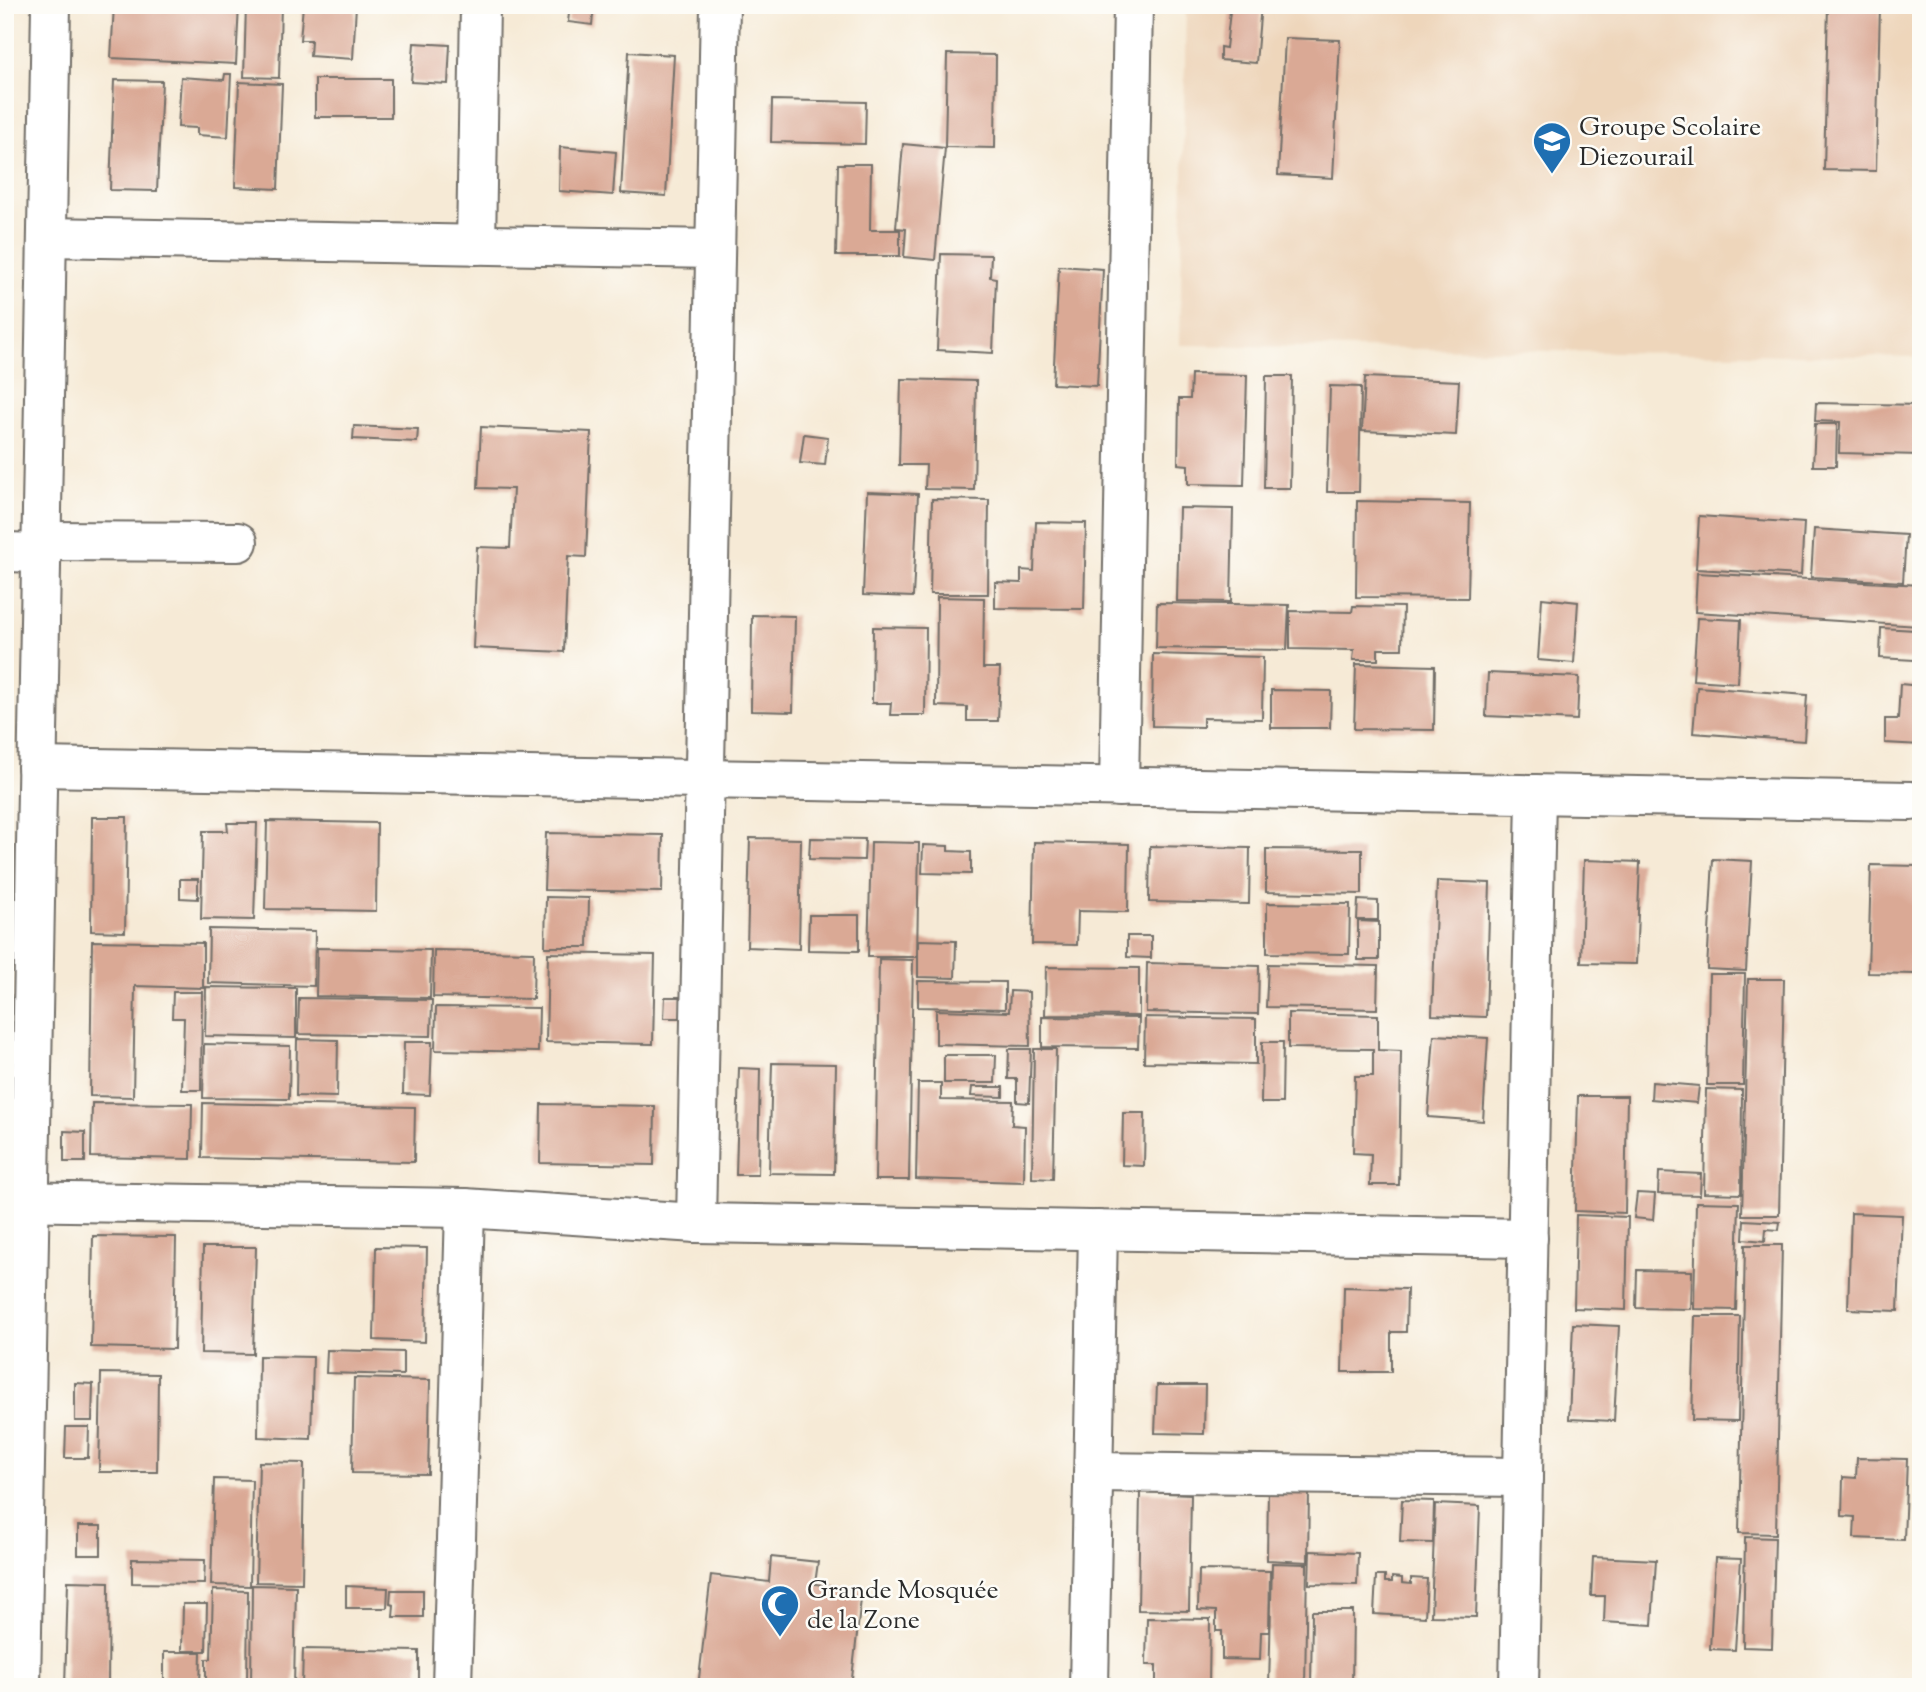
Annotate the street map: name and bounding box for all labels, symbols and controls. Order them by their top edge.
place label: Groupe Scolaire Diezourail [1579,110,1761,177]
school or university icon: Groupe Scolaire Diezourail [1531,120,1573,175]
place label: Grande Mosquée de la Zone [807,1573,999,1640]
mosque icon: Grande Mosquée de la Zone [759,1583,801,1638]

